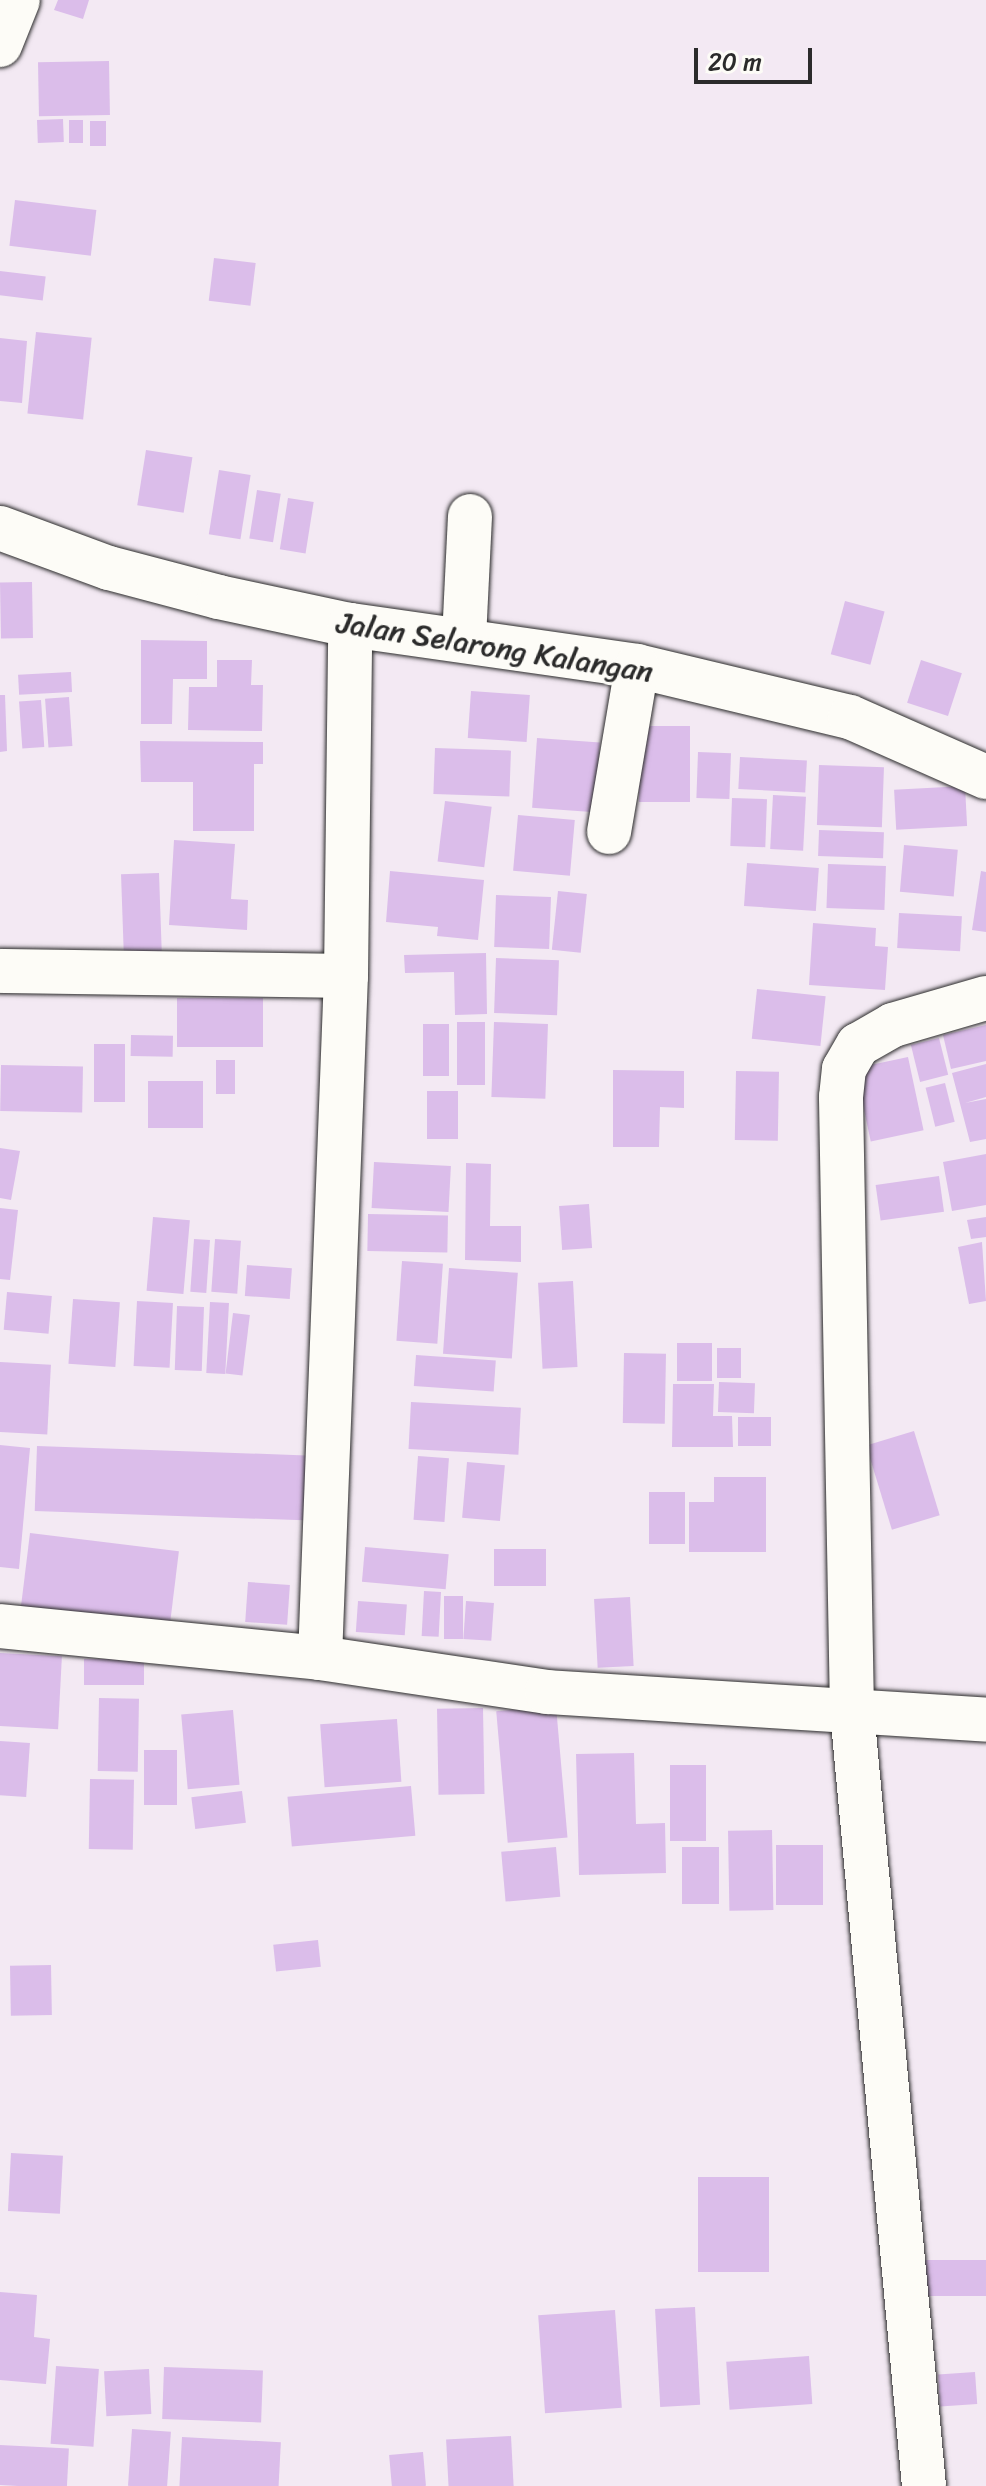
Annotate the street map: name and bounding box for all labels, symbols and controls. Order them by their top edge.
scale bar [698,32,816,82]
text: 20 m [708,41,762,83]
street label: Jalan Selarong Kalangan [334,604,656,690]

